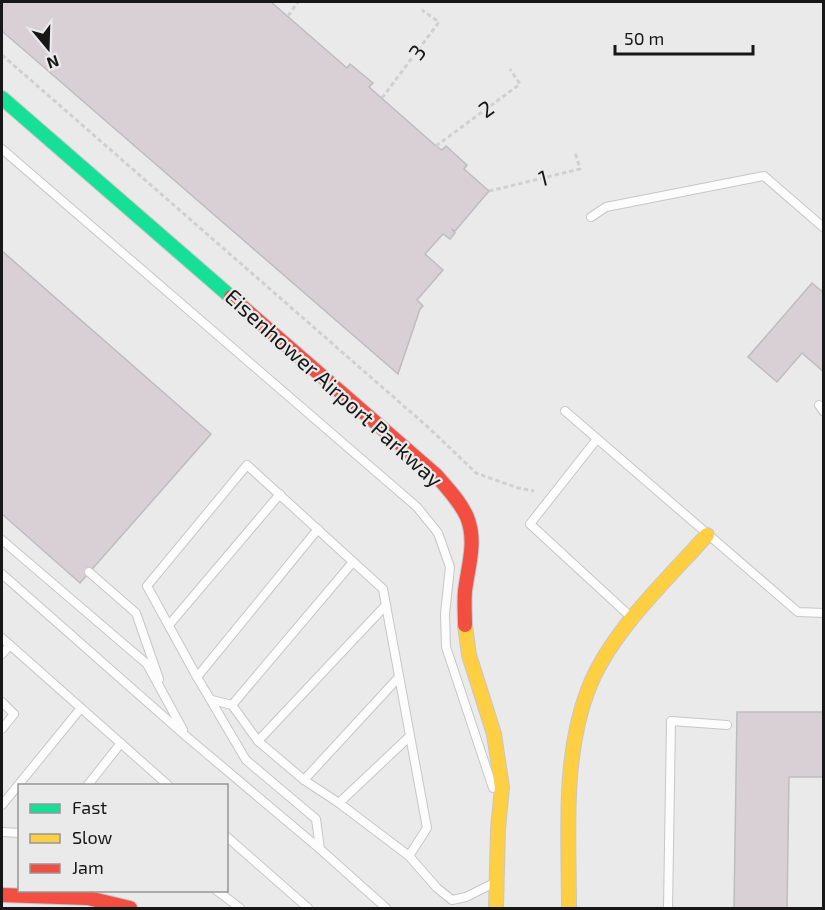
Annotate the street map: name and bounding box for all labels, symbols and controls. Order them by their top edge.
north arrow [18,18,78,78]
scale bar [615,18,753,56]
text: 50 m [624,27,664,49]
street label: 3 [402,39,430,64]
text: N [44,52,62,74]
street label: 2 [473,94,498,122]
street label: 1 [535,163,550,191]
street label: Eisenhower Airport Parkway [221,283,449,492]
legend [18,784,228,892]
text: Fast [72,796,107,818]
text: Slow [72,826,113,848]
text: Jam [72,856,104,878]

